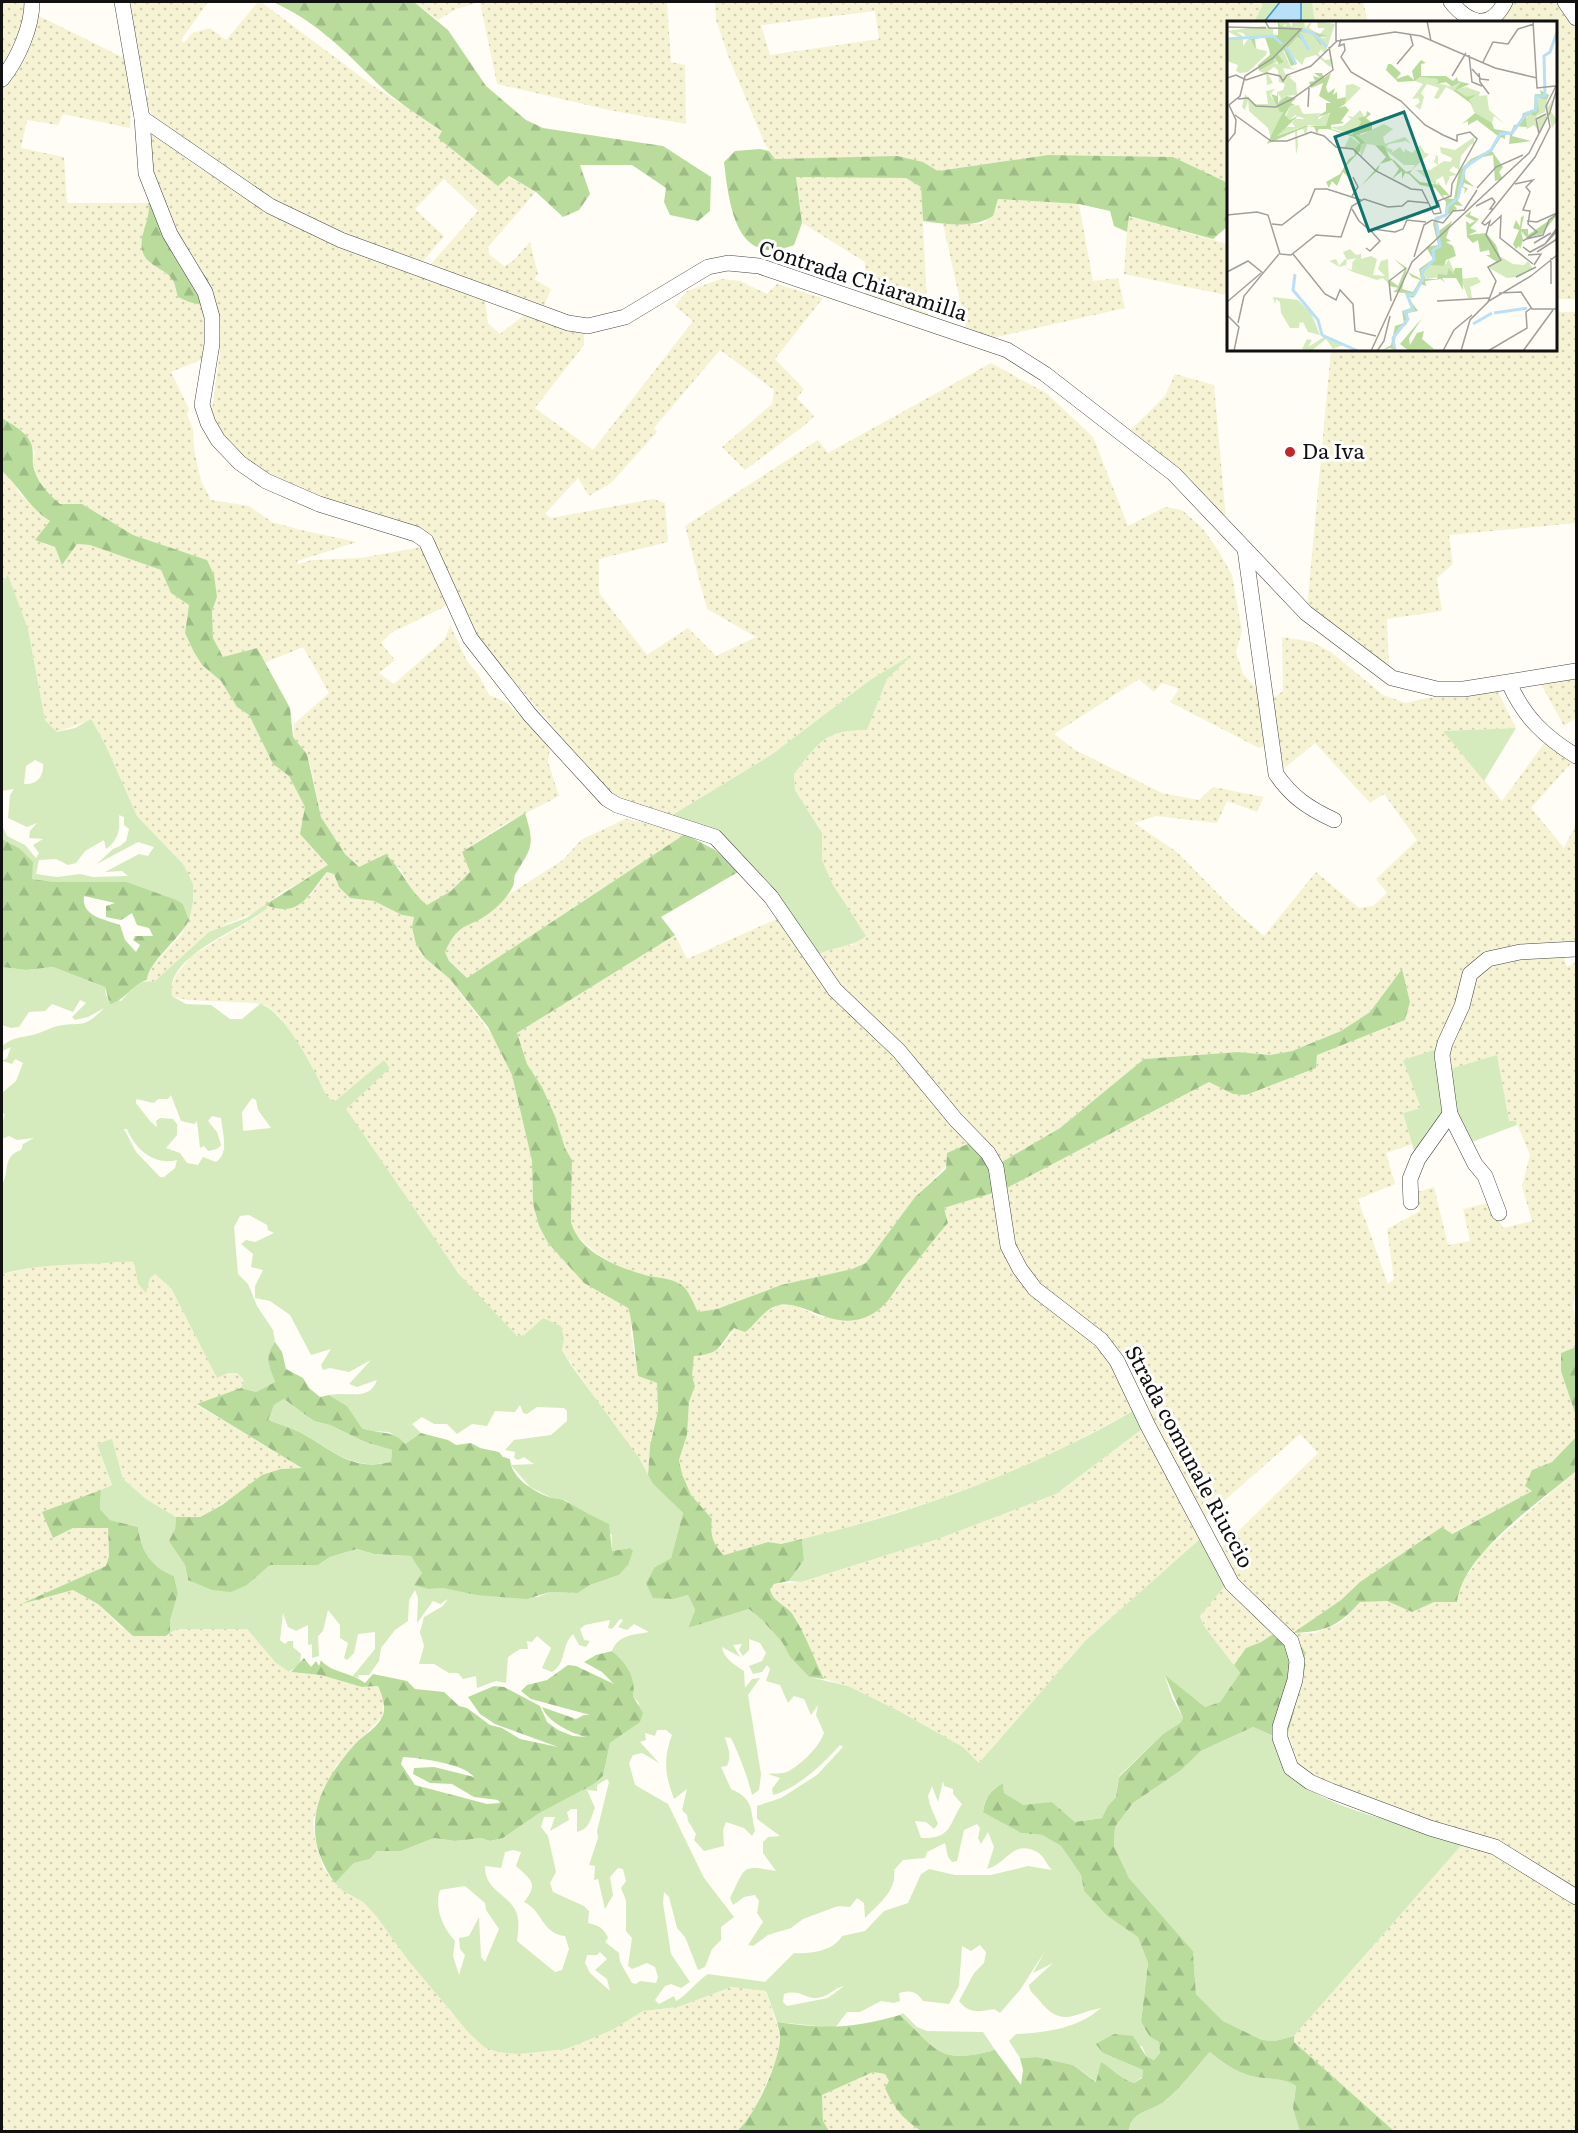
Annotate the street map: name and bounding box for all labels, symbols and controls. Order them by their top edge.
inset map [1227,21,1557,351]
street label: Contrada Chiaramilla [755,230,973,327]
place label: Da Iva [1302,434,1365,465]
marker: Da Iva [1283,445,1297,459]
street label: Strada comunale Riuccio [1119,1339,1263,1573]

